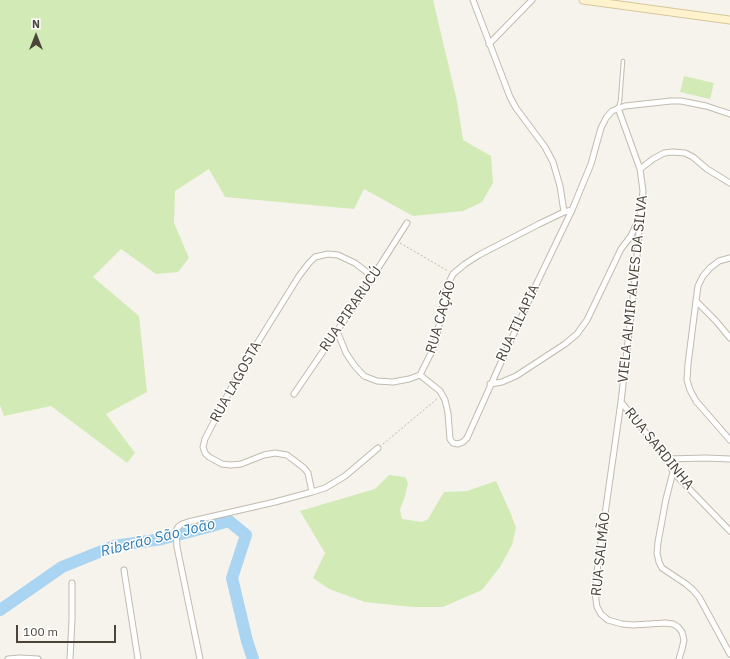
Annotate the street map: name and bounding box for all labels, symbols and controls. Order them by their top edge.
north arrow [16,16,56,56]
text: N [32,17,40,31]
street label: VIELA ALMIR ALVES DA SILVA [615,194,651,384]
street label: RUA PIRARUCÚ [316,263,386,355]
street label: RUA CAÇÃO [423,279,459,355]
street label: RUA TILAPIA [493,282,543,364]
street label: RUA LAGOSTA [207,339,265,425]
street label: RUA SARDINHA [621,405,697,493]
street label: RUA SALMÃO [588,511,614,597]
water label: Riberão São João [99,515,217,561]
scale bar [18,617,118,643]
text: 100 m [23,624,58,639]

